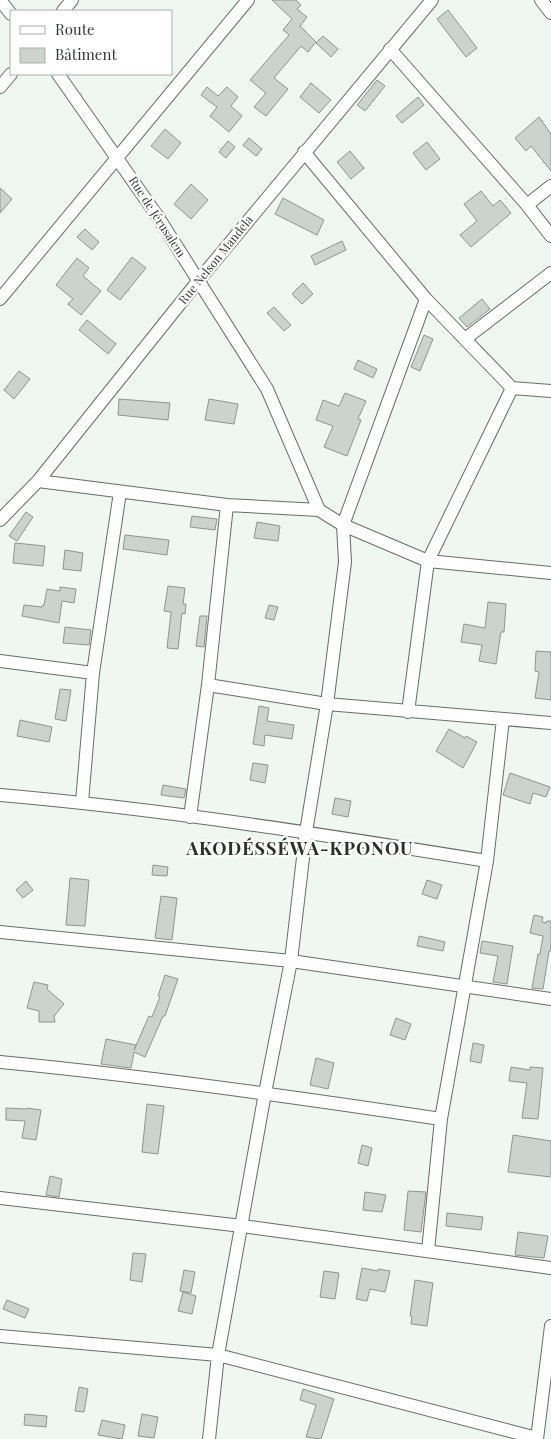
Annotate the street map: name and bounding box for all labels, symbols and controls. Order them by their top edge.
legend [10,10,172,75]
text: Route [55,19,95,39]
text: Bâtiment [55,44,117,64]
street label: Rue de Jérusalem [126,173,190,260]
street label: Rue Nelson Mandela [175,212,256,307]
district label: AKODÉSSÉWA-KPONOU [185,836,414,860]

